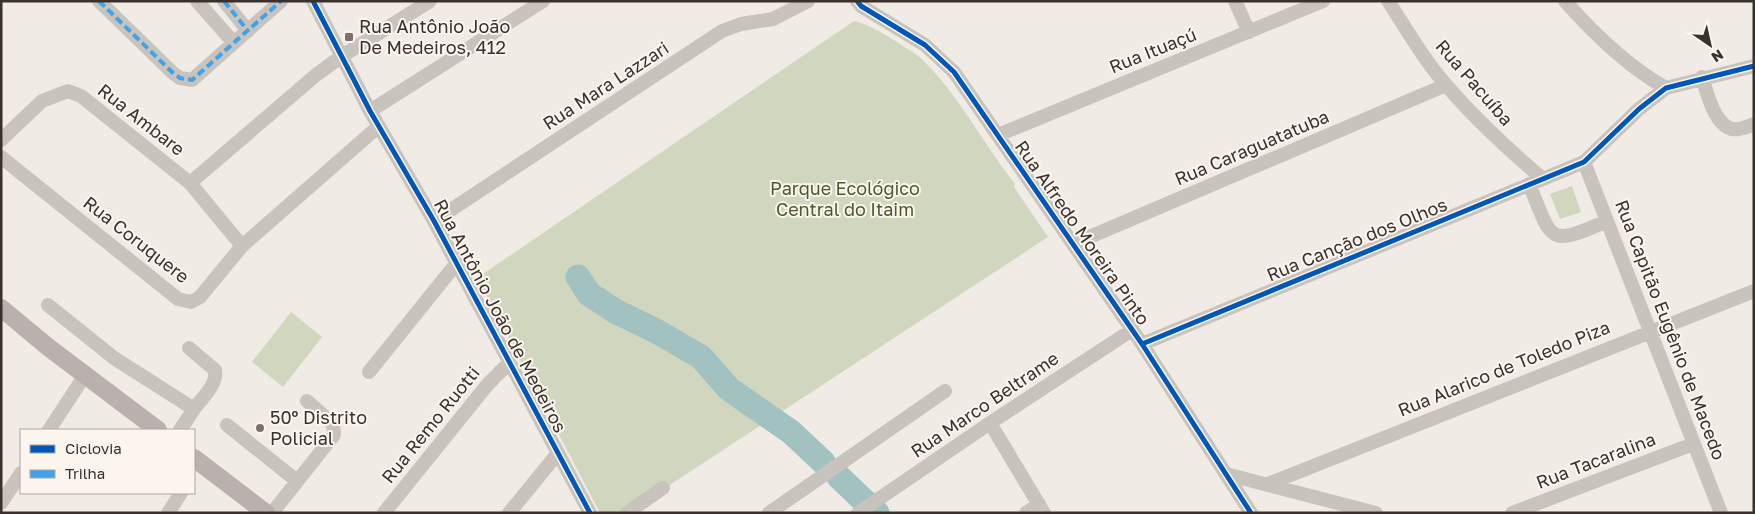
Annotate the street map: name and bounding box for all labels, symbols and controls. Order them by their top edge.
place label: Rua Antônio João De Medeiros, 412 [359,15,510,58]
north arrow [1685,20,1735,70]
street label: Rua Ituaçú [1106,23,1199,78]
marker: Rua Antônio João De Medeiros, 412 [343,31,355,43]
street label: Rua Pacuíba [1432,35,1518,130]
street label: Rua Mara Lazzari [538,36,673,134]
text: N [1708,46,1727,66]
street label: Rua Ambare [94,79,189,160]
street label: Rua Caraguatatuba [1171,105,1332,190]
street label: Rua Alfredo Moreira Pinto [1011,136,1155,329]
park label: Parque Ecológico Central do Itaim [770,177,920,220]
street label: Rua Coruquere [79,191,194,287]
street label: Rua Canção dos Olhos [1263,193,1450,285]
street label: Rua Antônio João de Medeiros [430,195,572,436]
street label: Rua Capitão Eugênio de Macedo [1611,197,1731,463]
street label: Rua Alarico de Toledo Piza [1394,315,1613,421]
street label: Rua Marco Beltrame [906,347,1063,462]
street label: Rua Remo Ruotti [376,362,484,487]
place label: 50º Distrito Policial [270,406,367,449]
marker: 50º Distrito Policial [254,422,266,434]
street label: Rua Tacaralina [1533,427,1658,493]
legend [20,429,195,494]
text: Ciclovia [65,439,122,457]
text: Trilha [65,464,105,482]

